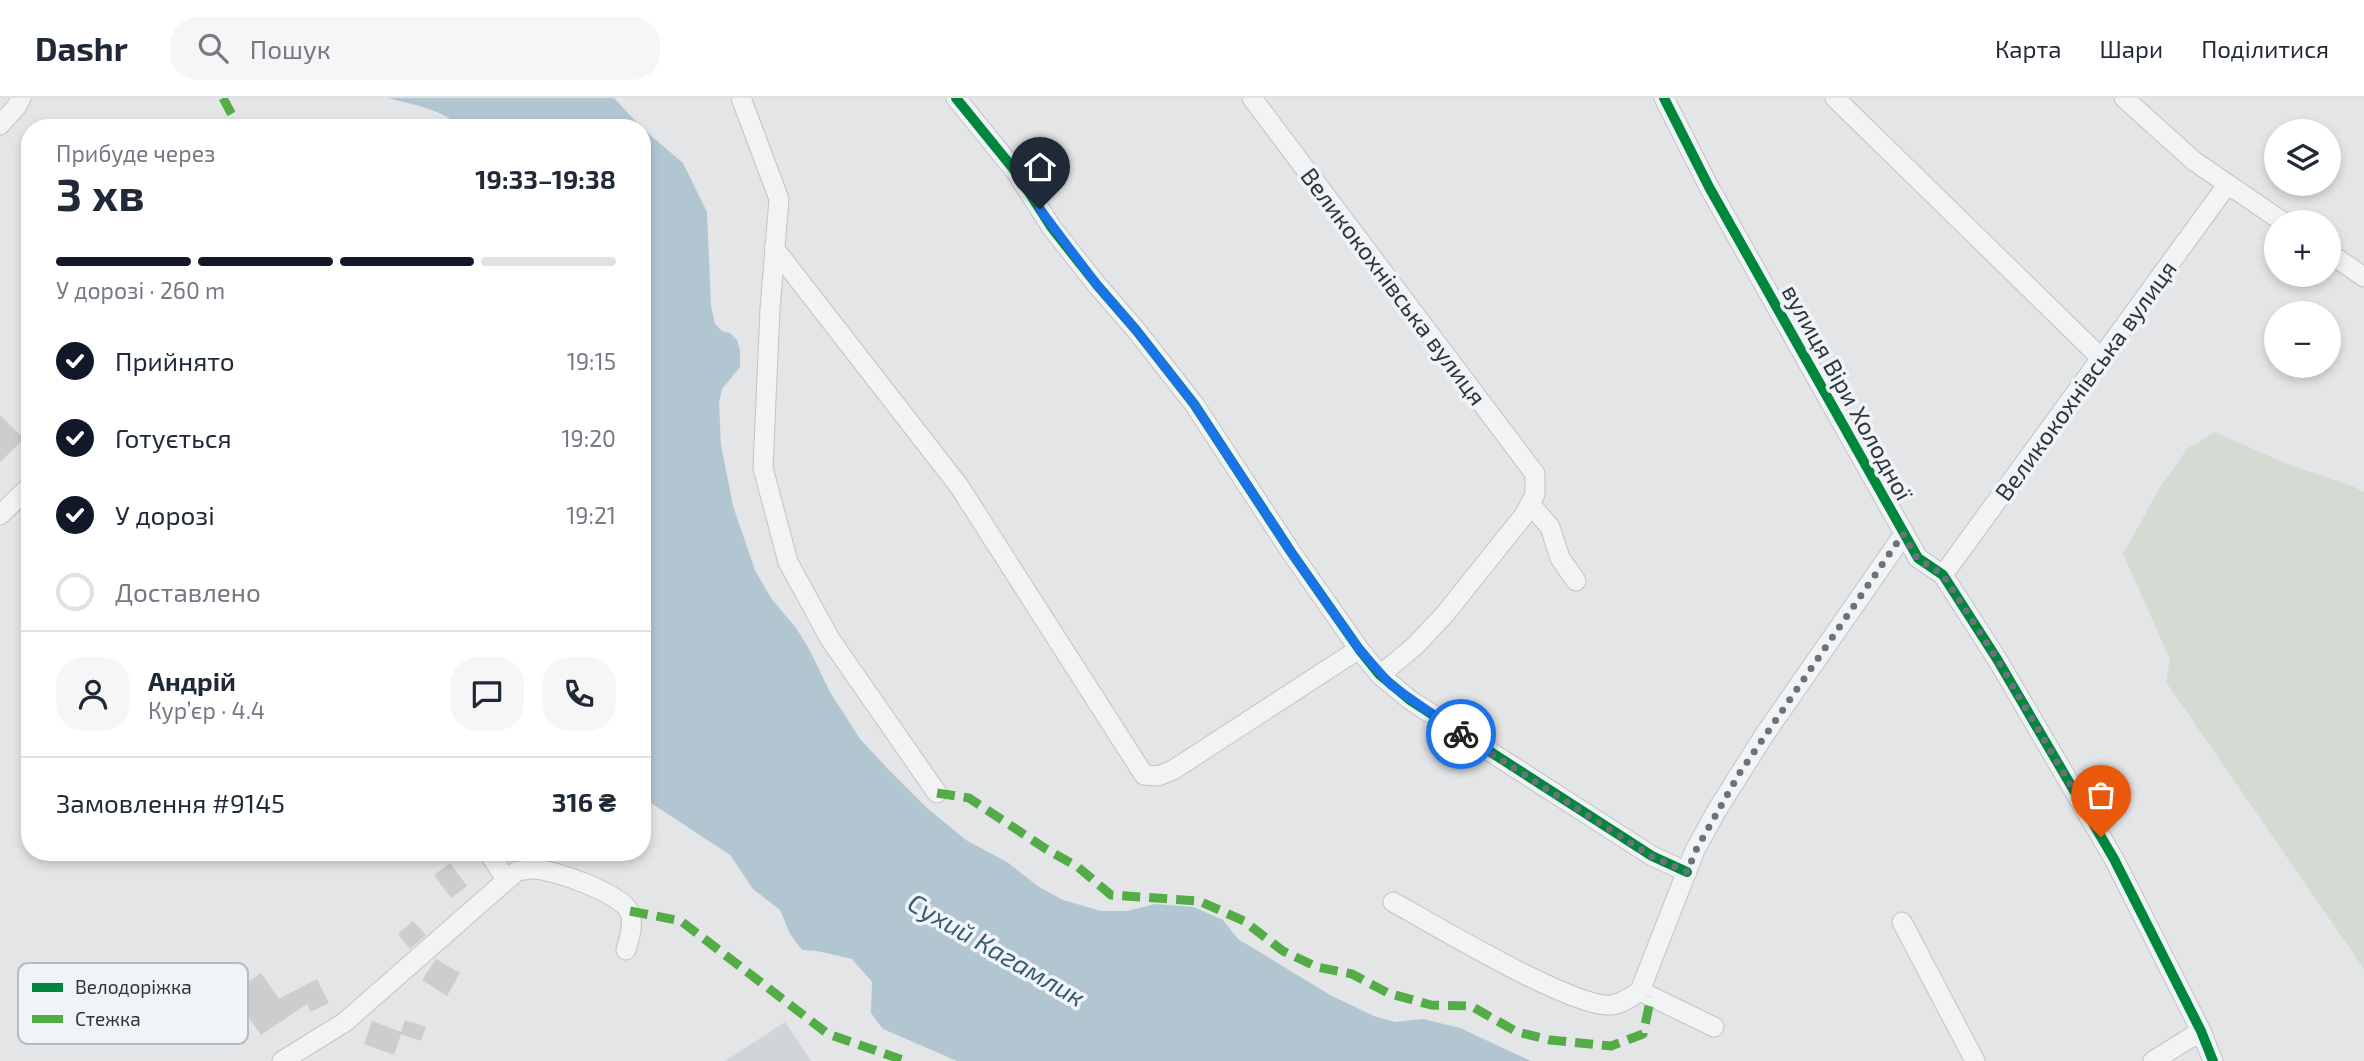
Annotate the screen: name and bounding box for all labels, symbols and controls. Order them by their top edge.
search box [170,17,660,80]
text: Dashr [35,28,128,68]
icon: search [194,29,232,67]
text: Пошук [250,33,331,64]
text: Карта [1995,34,2062,63]
text: Шари [2100,34,2163,63]
text: Поділитися [2201,34,2329,63]
map controls [2264,119,2341,378]
button: layers [2264,119,2341,196]
pin [1010,137,1070,209]
text: Прибуде через [56,139,216,167]
icon: home [1021,148,1059,186]
street label: Великокохнівська вулиця [1294,162,1493,411]
text: 19:33–19:38 [475,163,616,194]
text: 3 хв [56,165,145,220]
button: + [2264,210,2341,287]
street label: Великокохнівська вулиця [1988,254,2183,506]
text: У дорозі · 260 m [56,276,225,304]
street label: вулиця Віри Холодної [1776,279,1920,506]
button: − [2264,301,2341,378]
icon: check [56,342,94,380]
text: Прийнято [115,345,235,376]
text: 19:15 [567,347,616,375]
icon: check [56,419,94,457]
text: Готується [115,422,232,453]
text: 19:20 [561,424,616,452]
icon: check [56,496,94,534]
text: У дорозі [115,499,215,530]
text: 19:21 [566,501,616,529]
text: Доставлено [115,576,261,607]
button: person [56,657,130,731]
button: chat [450,657,524,731]
button: phone [542,657,616,731]
text: Андрій [148,665,236,696]
text: Кур’єр · 4.4 [148,696,265,724]
courier [1426,699,1496,769]
icon: bike [1442,715,1480,753]
pin [2071,765,2131,837]
icon: bag [2082,776,2120,814]
text: 316 ₴ [552,786,616,817]
text: Замовлення #9145 [56,787,285,818]
water label: Сухий Кагамлик [903,886,1091,1012]
legend [18,963,248,1044]
text: Велодоріжка [75,975,192,998]
text: Стежка [75,1007,141,1030]

